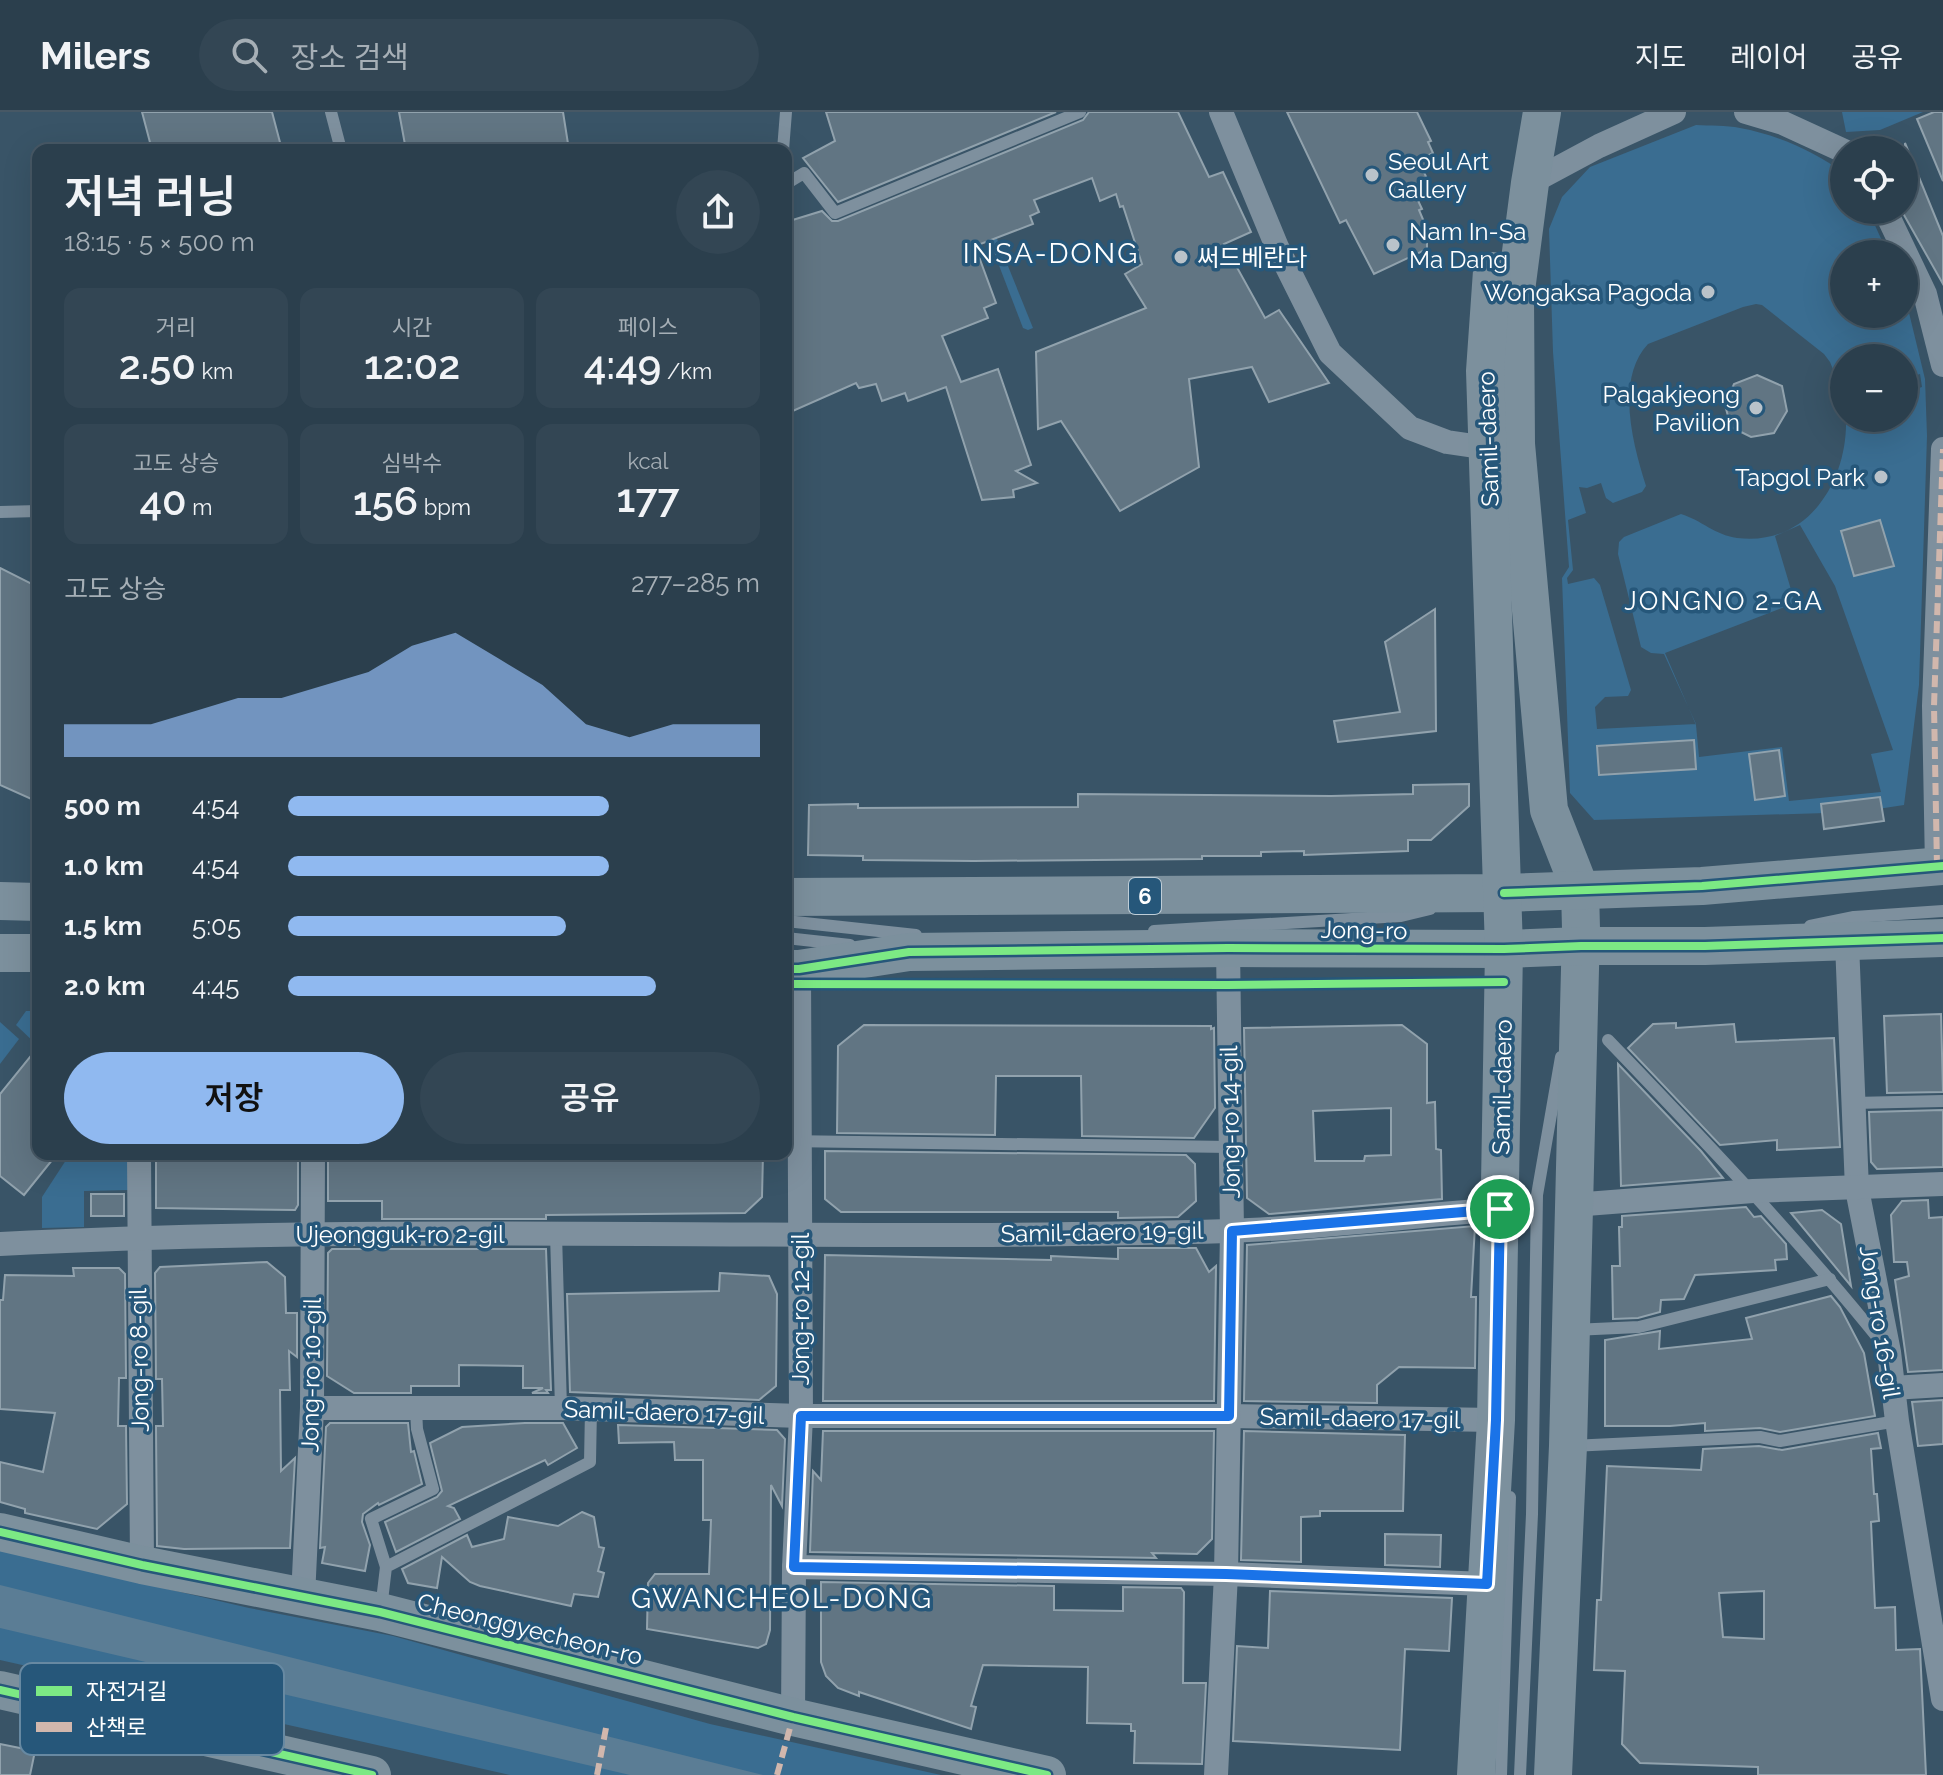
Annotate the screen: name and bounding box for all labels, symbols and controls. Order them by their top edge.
search box [199,19,759,91]
text: Milers [40,33,151,78]
icon: search [227,33,271,77]
text: 장소 검색 [291,40,409,75]
text: 지도 [1635,41,1686,74]
text: 레이어 [1730,41,1807,74]
text: 공유 [1851,41,1903,74]
map controls [1830,136,1918,432]
button: locate [1830,136,1918,224]
place label: Seoul Art Gallery [1388,147,1489,204]
marker: Seoul Art Gallery [1363,166,1381,184]
button: share [676,170,760,254]
text: 저녁 러닝 [64,171,237,222]
place label: Nam In-Sa Ma Dang [1409,217,1526,274]
text: 18:15 · 5 × 500 m [64,227,255,257]
marker: Nam In-Sa Ma Dang [1384,236,1402,254]
district label: INSA-DONG [963,237,1139,270]
button: + [1830,240,1918,328]
place label: 써드베란다 [1197,243,1307,272]
marker: 써드베란다 [1172,248,1190,266]
place label: Wongaksa Pagoda [1484,278,1692,307]
marker: Wongaksa Pagoda [1699,283,1717,301]
text: 거리 [156,314,196,340]
text: 시간 [392,314,432,340]
text: 페이스 [618,314,678,340]
text: 2.50 [119,341,196,388]
text: 12:02 [364,341,460,388]
text: 4:49 [584,341,661,388]
button: − [1830,344,1918,432]
text: km [196,358,233,384]
text: /km [661,358,712,384]
street label: Samil-daero [1471,371,1505,507]
place label: Palgakjeong Pavilion [1602,380,1740,437]
marker: Palgakjeong Pavilion [1747,399,1765,417]
text: kcal [627,448,669,474]
text: 고도 상승 [133,450,219,476]
text: 심박수 [382,450,442,476]
place label: Tapgol Park [1735,463,1865,492]
marker: Tapgol Park [1872,468,1890,486]
text: 177 [617,474,679,521]
text: 40 [140,477,187,524]
text: 156 [353,477,418,524]
text: m [187,494,212,520]
text: bpm [418,494,471,520]
text: 277–285 m [631,568,760,598]
text: 고도 상승 [64,574,166,604]
district label: JONGNO 2-GA [1624,586,1824,616]
text: 500 m [64,791,141,821]
text: 4:54 [192,791,239,821]
text: 1.0 km [64,851,144,881]
text: 4:54 [192,851,239,881]
road number: 6 [1129,878,1161,914]
text: 1.5 km [64,911,142,941]
text: 5:05 [192,911,241,941]
street label: Jong-ro [1320,915,1408,945]
text: 2.0 km [64,971,145,1001]
text: 4:45 [192,971,239,1001]
street label: Samil-daero [1486,1019,1518,1155]
street label: Jong-ro 14-gil [1214,1045,1246,1199]
button: 저장 [64,1052,404,1144]
button: 공유 [420,1052,760,1144]
pin [1466,1175,1534,1243]
icon: arrive [1478,1187,1522,1231]
street label: Samil-daero 19-gil [1000,1216,1204,1248]
street label: Ujeongguk-ro 2-gil [295,1220,505,1249]
street label: Jong-ro 12-gil [786,1232,815,1385]
street label: Jong-ro 16-gil [1854,1243,1906,1401]
street label: Jong-ro 8-gil [123,1287,155,1432]
street label: Jong-ro 10-gil [295,1297,327,1453]
street label: Samil-daero 17-gil [563,1394,765,1430]
street label: Samil-daero 17-gil [1259,1402,1461,1434]
district label: GWANCHEOL-DONG [631,1582,933,1615]
street label: Cheonggyecheon-ro [414,1587,646,1671]
legend [20,1663,284,1755]
text: 자전거길 [86,1678,167,1704]
text: 산책로 [86,1714,147,1740]

